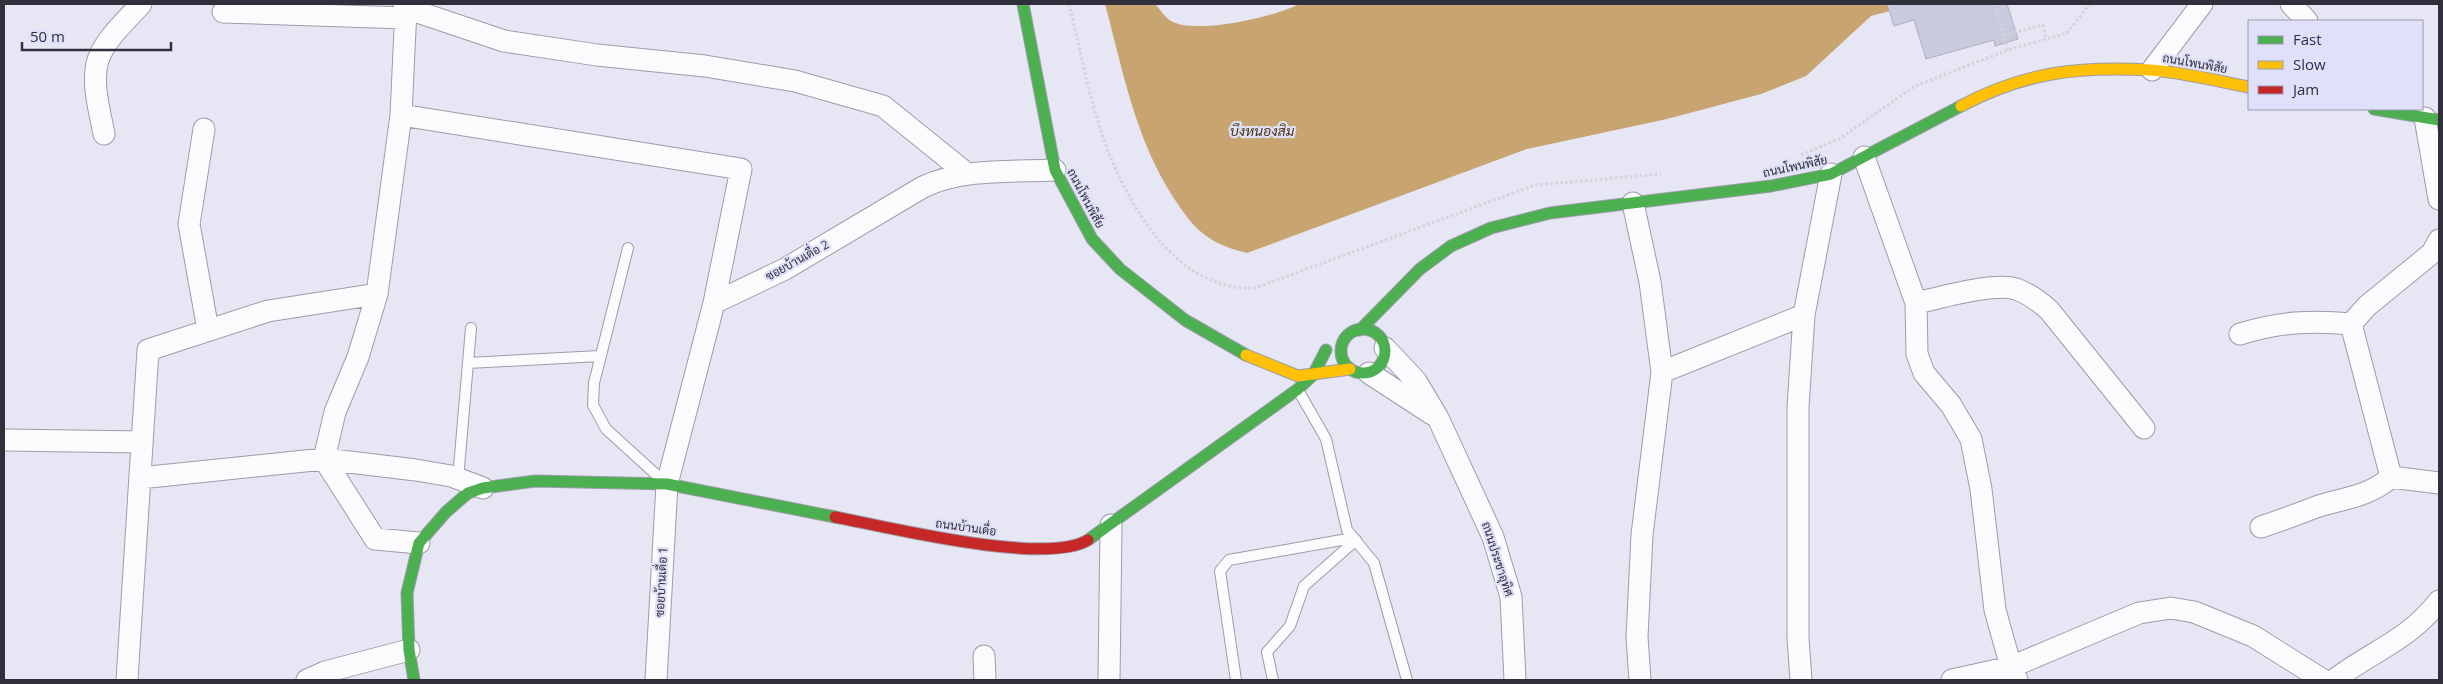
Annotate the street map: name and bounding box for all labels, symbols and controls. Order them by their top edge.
scale bar [22,20,171,52]
legend [2248,20,2423,110]
text: 50 m [30,26,65,46]
text: Fast [2293,29,2322,49]
street label: ถนนโพนพิสัย [2161,49,2229,77]
text: Slow [2293,54,2326,74]
text: Jam [2291,79,2319,99]
water label: บึงหนองสิม [1230,121,1295,140]
street label: ถนนโพนพิสัย [1761,151,1829,181]
street label: ถนนโพนพิสัย [1063,165,1109,231]
street label: ซอยบ้านเดื่อ 2 [761,234,832,284]
street label: ถนนบ้านเดื่อ [934,512,998,540]
street label: ถนนประชาอุทิศ [1477,519,1518,599]
street label: ซอยบ้านเดื่อ 1 [649,546,671,618]

